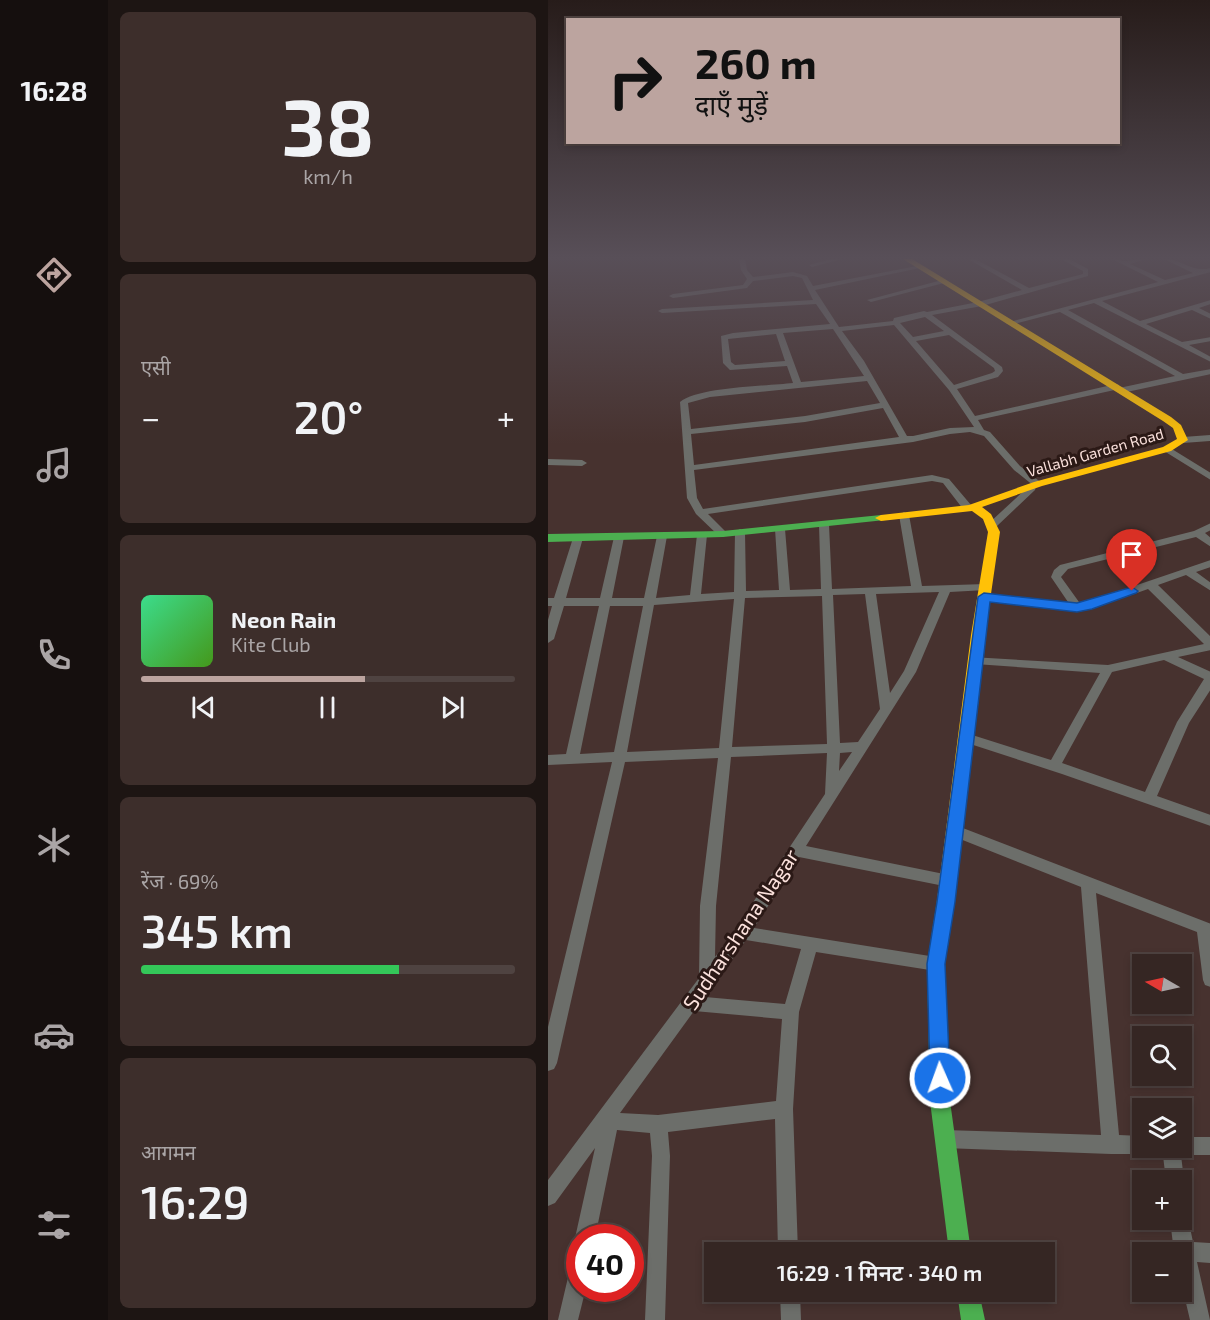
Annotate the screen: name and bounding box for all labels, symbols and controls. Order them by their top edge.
text: 260 m [695,37,817,87]
icon: right [596,42,674,120]
text: 16:28 [20,74,88,106]
text: 38 [282,78,374,172]
text: दाएँ मुड़ें [695,88,768,120]
text: km/h [303,164,353,188]
icon: directions [33,254,75,296]
text: एसी [141,355,171,379]
text: 20° [294,389,363,443]
text: − [141,397,160,437]
text: + [497,397,515,437]
street label: Vallabh Garden Road [1025,424,1165,480]
icon: music [33,444,75,486]
pin [1106,529,1157,591]
icon: arrive [1115,538,1148,571]
text: Neon Rain [231,606,336,632]
text: Kite Club [231,632,311,656]
icon: phone [33,634,75,676]
icon: previous [187,691,220,724]
icon: pause [311,691,344,724]
icon: next [436,691,469,724]
icon: climate [33,824,75,866]
street label: Sudharshana Nagar [677,843,803,1014]
text: रेंज · 69% [141,869,218,893]
text: 345 km [141,903,293,957]
north arrow [1132,954,1192,1014]
map controls [1132,954,1192,1302]
icon: car [33,1014,75,1056]
button: search [1132,1026,1192,1086]
position arrow [908,1046,972,1110]
button: layers [1132,1098,1192,1158]
text: आगमन [141,1140,196,1164]
button: + [1132,1170,1192,1230]
text: 16:29 [141,1174,249,1228]
icon: filters [33,1204,75,1246]
speed limit sign: 40 [566,1224,644,1302]
button: − [1132,1242,1192,1302]
text: 16:29 · 1 मिनट · 340 m [777,1259,982,1285]

